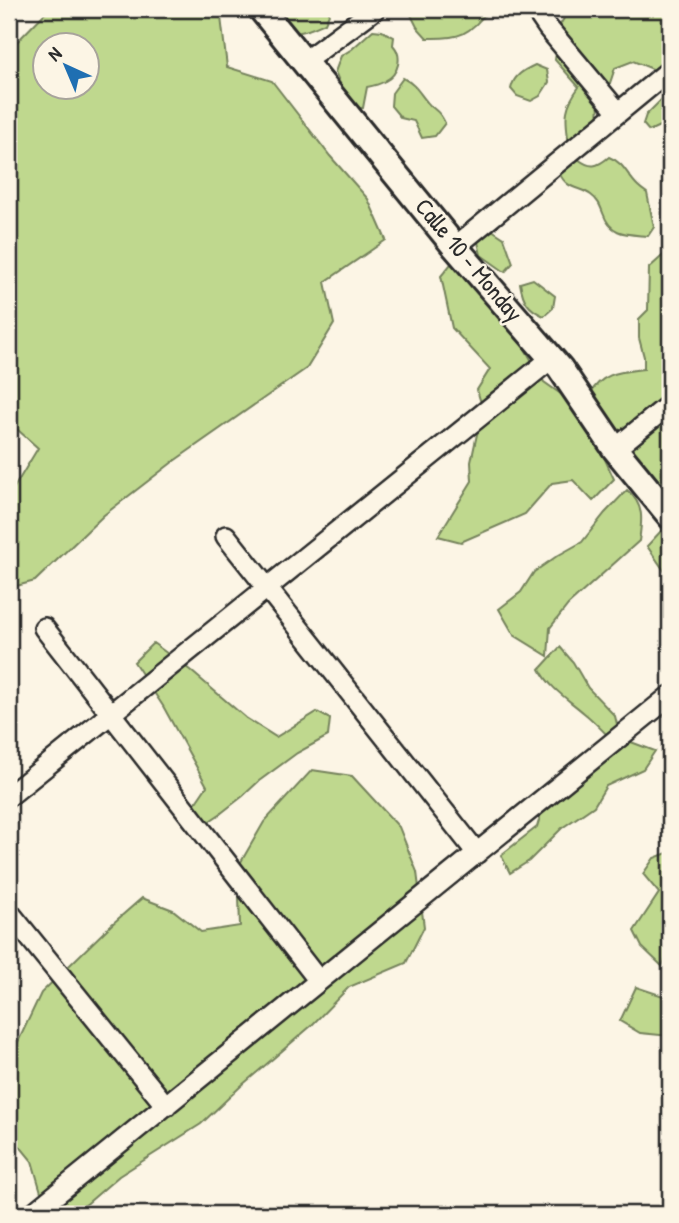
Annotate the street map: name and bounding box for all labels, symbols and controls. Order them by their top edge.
north arrow [32,32,102,102]
text: N [42,41,67,67]
street label: Calle 10 - Monday [409,191,531,328]

